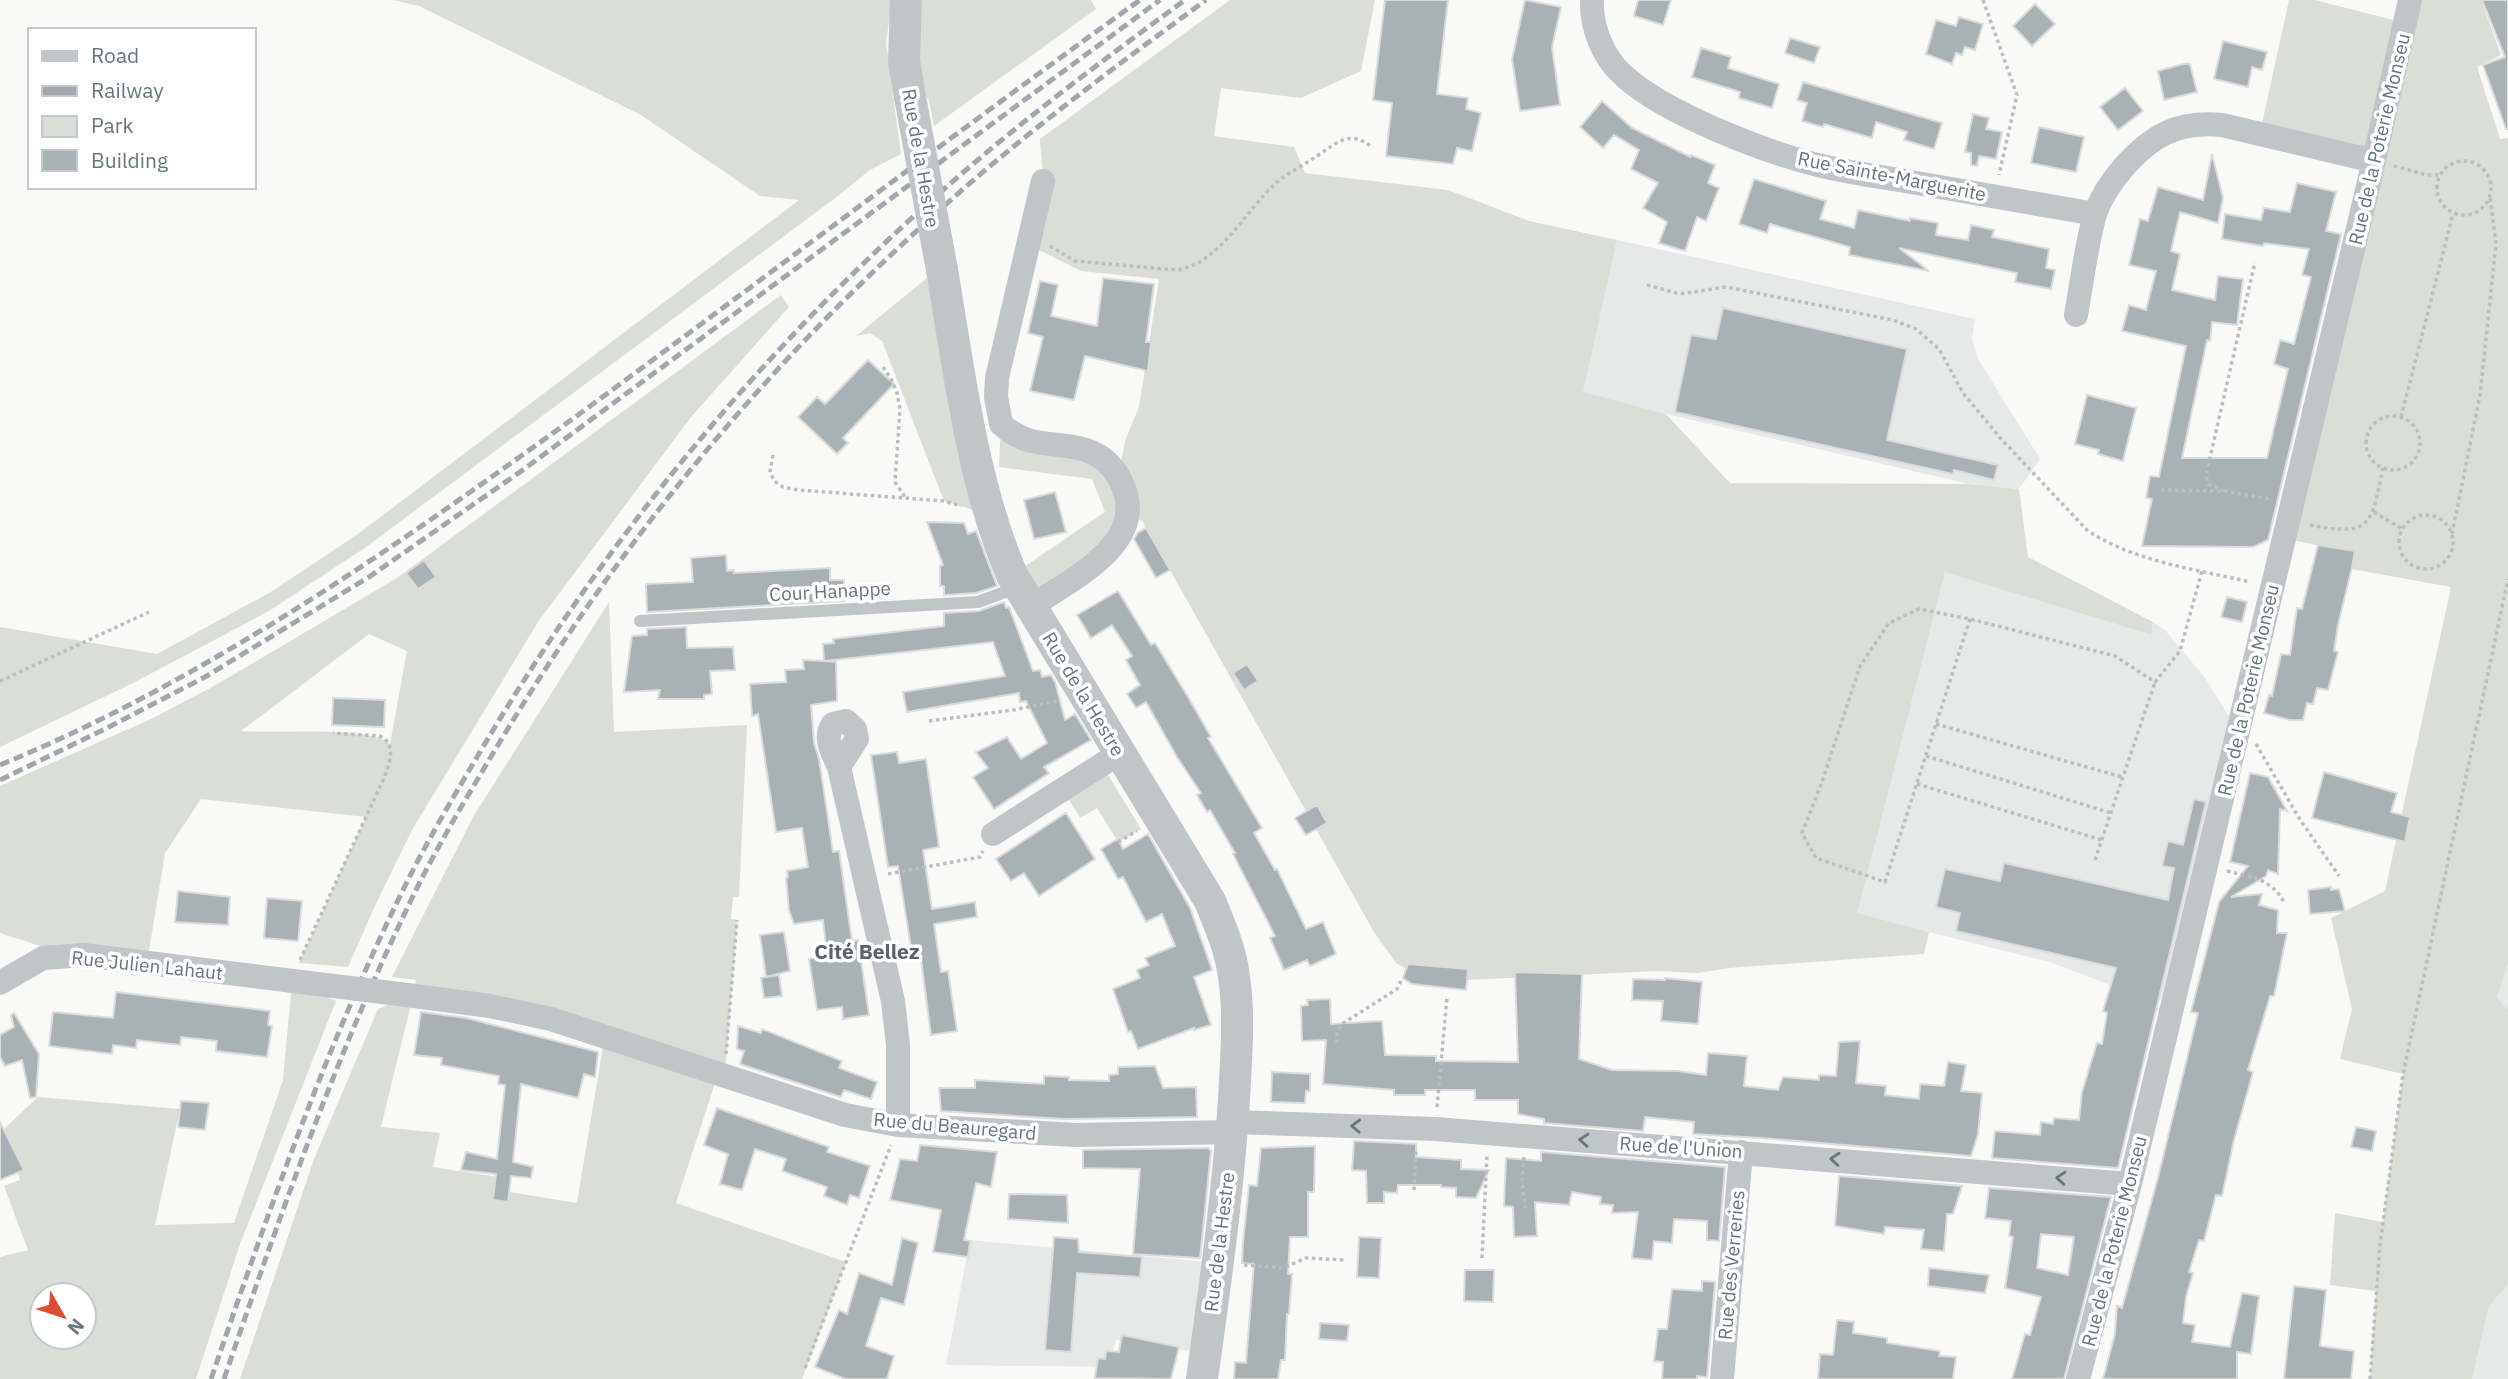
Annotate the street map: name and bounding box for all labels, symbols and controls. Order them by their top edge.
legend [28,28,256,189]
street label: Rue de la Poterie Monseu [2343,31,2415,247]
text: Road [91,41,139,69]
text: Railway [91,76,164,104]
street label: Rue de la Hestre [897,87,945,229]
text: Park [91,111,134,139]
text: Building [91,146,168,174]
street label: Rue Sainte-Marguerite [1796,146,1988,206]
street label: Cour Hanappe [769,576,891,606]
street label: Rue de la Poterie Monseu [2212,582,2284,798]
street label: Rue de la Hestre [1038,628,1130,760]
district label: Cité Bellez [814,937,920,965]
street label: Rue Julien Lahaut [70,945,224,985]
street label: Rue du Beauregard [873,1107,1037,1145]
one-way arrow [1351,1119,1362,1134]
street label: Rue de l'Union [1619,1131,1743,1163]
one-way arrow [1578,1133,1589,1148]
street label: Rue de la Poterie Monseu [2076,1133,2152,1349]
one-way arrow [1829,1152,1840,1167]
street label: Rue de la Hestre [1199,1171,1239,1313]
one-way arrow [2056,1171,2067,1186]
street label: Rue des Verreries [1713,1189,1749,1341]
north arrow [28,1281,98,1351]
text: N [63,1314,90,1340]

